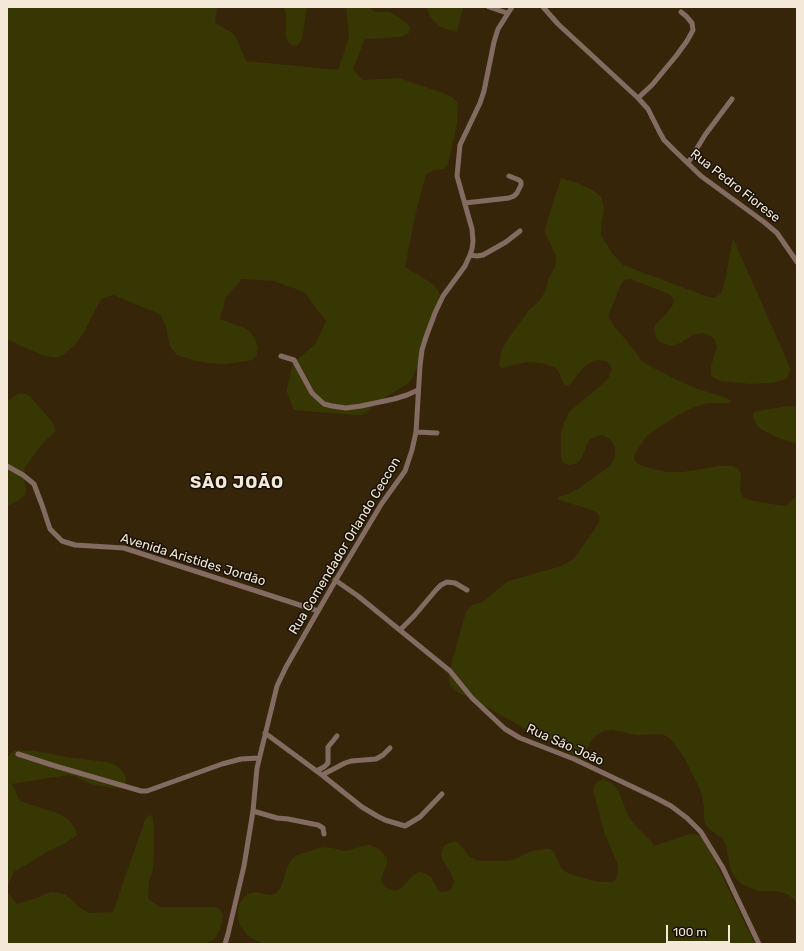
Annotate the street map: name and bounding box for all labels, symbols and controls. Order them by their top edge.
street label: Rua Pedro Fiorese [687,146,783,226]
street label: Rua Comendador Orlando Ceccon [286,455,404,637]
district label: SÃO JOÃO [190,473,284,493]
street label: Avenida Aristides Jordão [119,530,267,590]
street label: Rua São João [524,721,606,769]
scale bar [668,917,732,943]
text: 100 m [673,925,707,939]

